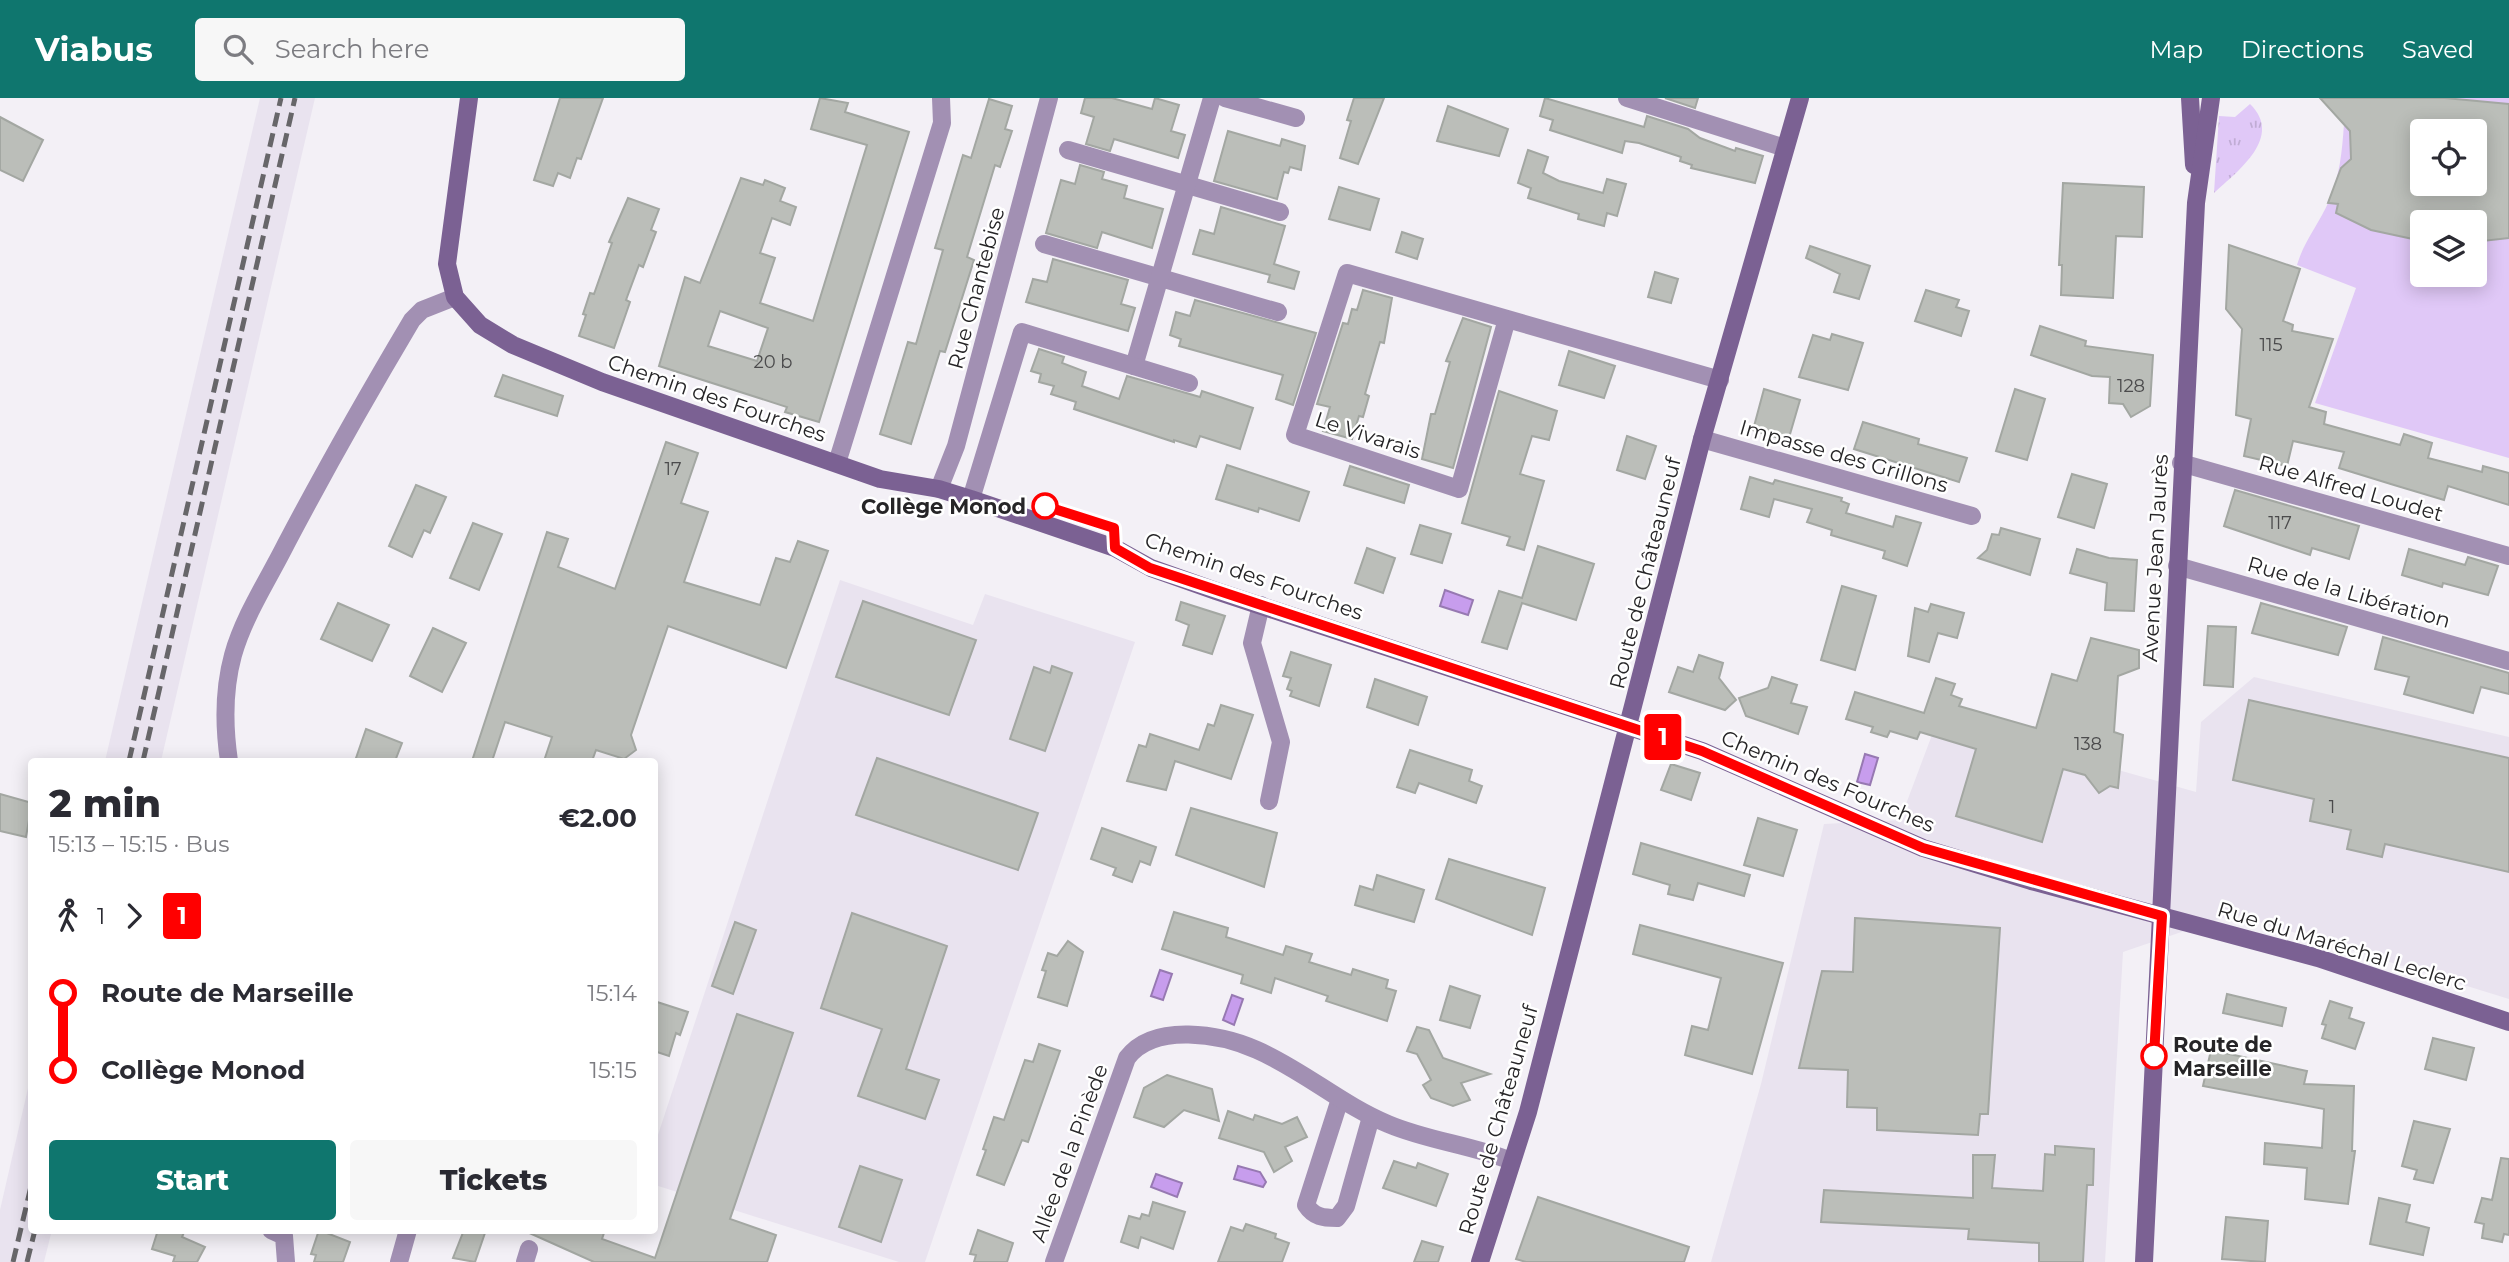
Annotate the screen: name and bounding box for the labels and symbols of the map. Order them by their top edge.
street label: Rue Chantebise [942,204,1010,372]
house number: 115 [2259,334,2283,356]
street label: Chemin des Fourches [605,349,829,447]
house number: 20 b [753,351,793,373]
house number: 128 [2117,375,2145,397]
street label: Le Vivarais [1312,406,1424,464]
street label: Impasse des Grillons [1737,414,1951,498]
street label: Rue Alfred Loudet [2256,450,2446,526]
street label: Route de Châteauneuf [1604,454,1686,691]
street label: Avenue Jean Jaurès [2137,454,2173,662]
house number: 17 [664,458,682,480]
marker: Collège Monod [1032,493,1058,519]
place label: Collège Monod [861,494,1026,519]
house number: 117 [2268,512,2292,534]
street label: Chemin des Fourches [1142,527,1366,625]
street label: Rue de la Libération [2245,551,2453,633]
line badge: 1 [1640,714,1686,760]
street label: Chemin des Fourches [1718,725,1938,837]
house number: 138 [2074,733,2102,755]
house number: 1 [2329,796,2335,818]
street label: Rue du Maréchal Leclerc [2215,896,2469,996]
street label: Route de Châteauneuf [1453,1001,1543,1238]
place label: Route de Marseille [2173,1032,2272,1081]
marker: Route de Marseille [2141,1043,2167,1069]
street label: Allée de la Pinède [1025,1061,1113,1245]

